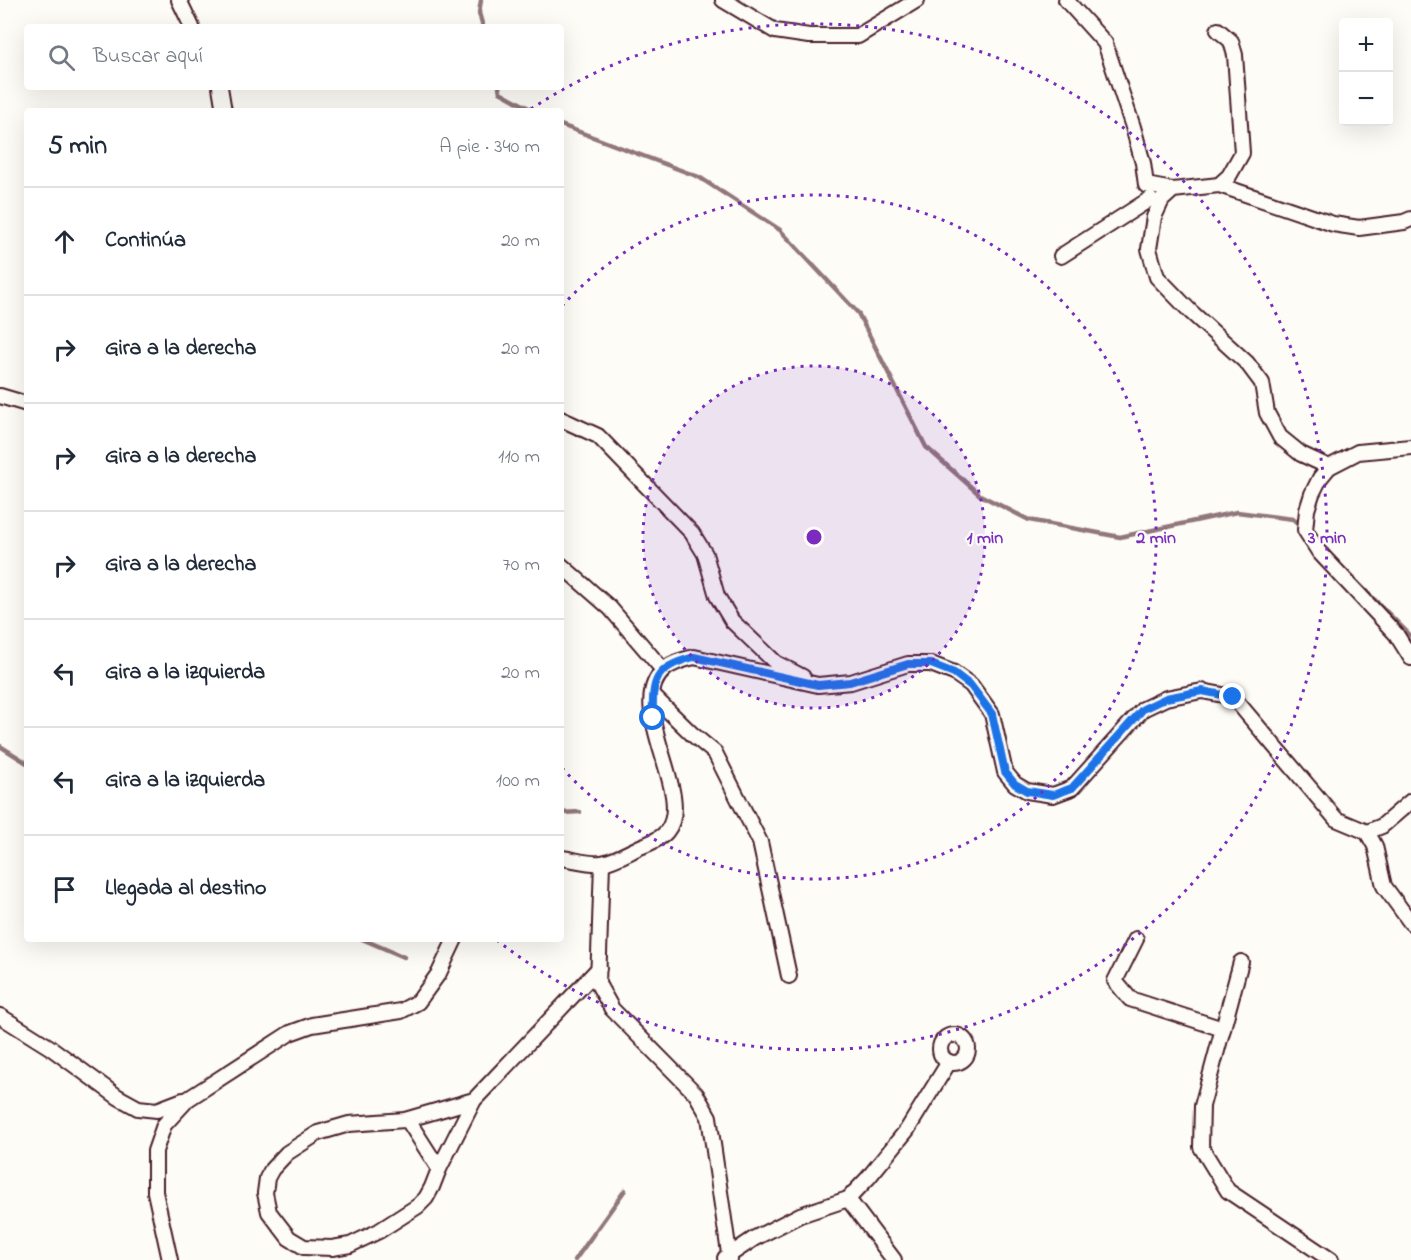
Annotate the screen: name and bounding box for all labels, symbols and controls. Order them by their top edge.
map controls [1339,18,1393,126]
button: + [1339,18,1393,72]
search box [24,24,564,90]
icon: search [45,41,78,74]
text: Buscar aquí [93,41,203,73]
button: − [1339,72,1393,126]
text: 5 min [48,128,107,166]
text: A pie · 340 m [439,133,540,162]
icon: ahead [48,225,81,258]
text: Continúa [105,225,186,257]
text: 20 m [501,227,540,256]
icon: right [48,333,81,366]
text: Gira a la derecha [105,333,256,365]
text: 20 m [501,335,540,364]
icon: right [48,441,81,474]
text: Gira a la derecha [105,441,256,473]
text: 110 m [498,443,540,472]
text: 1 min [967,526,1003,552]
text: 2 min [1135,526,1176,552]
text: 3 min [1307,526,1346,552]
centre of rings [804,527,824,547]
icon: right [48,549,81,582]
text: Gira a la derecha [105,549,256,581]
text: 70 m [503,551,540,580]
icon: left [48,657,81,690]
text: Gira a la izquierda [105,657,265,689]
text: 20 m [501,659,540,688]
route end [1219,683,1245,709]
route start [639,704,665,730]
icon: left [48,765,81,798]
text: Gira a la izquierda [105,765,265,797]
text: 100 m [496,767,540,796]
icon: arrive [48,873,81,906]
text: Llegada al destino [105,873,266,905]

